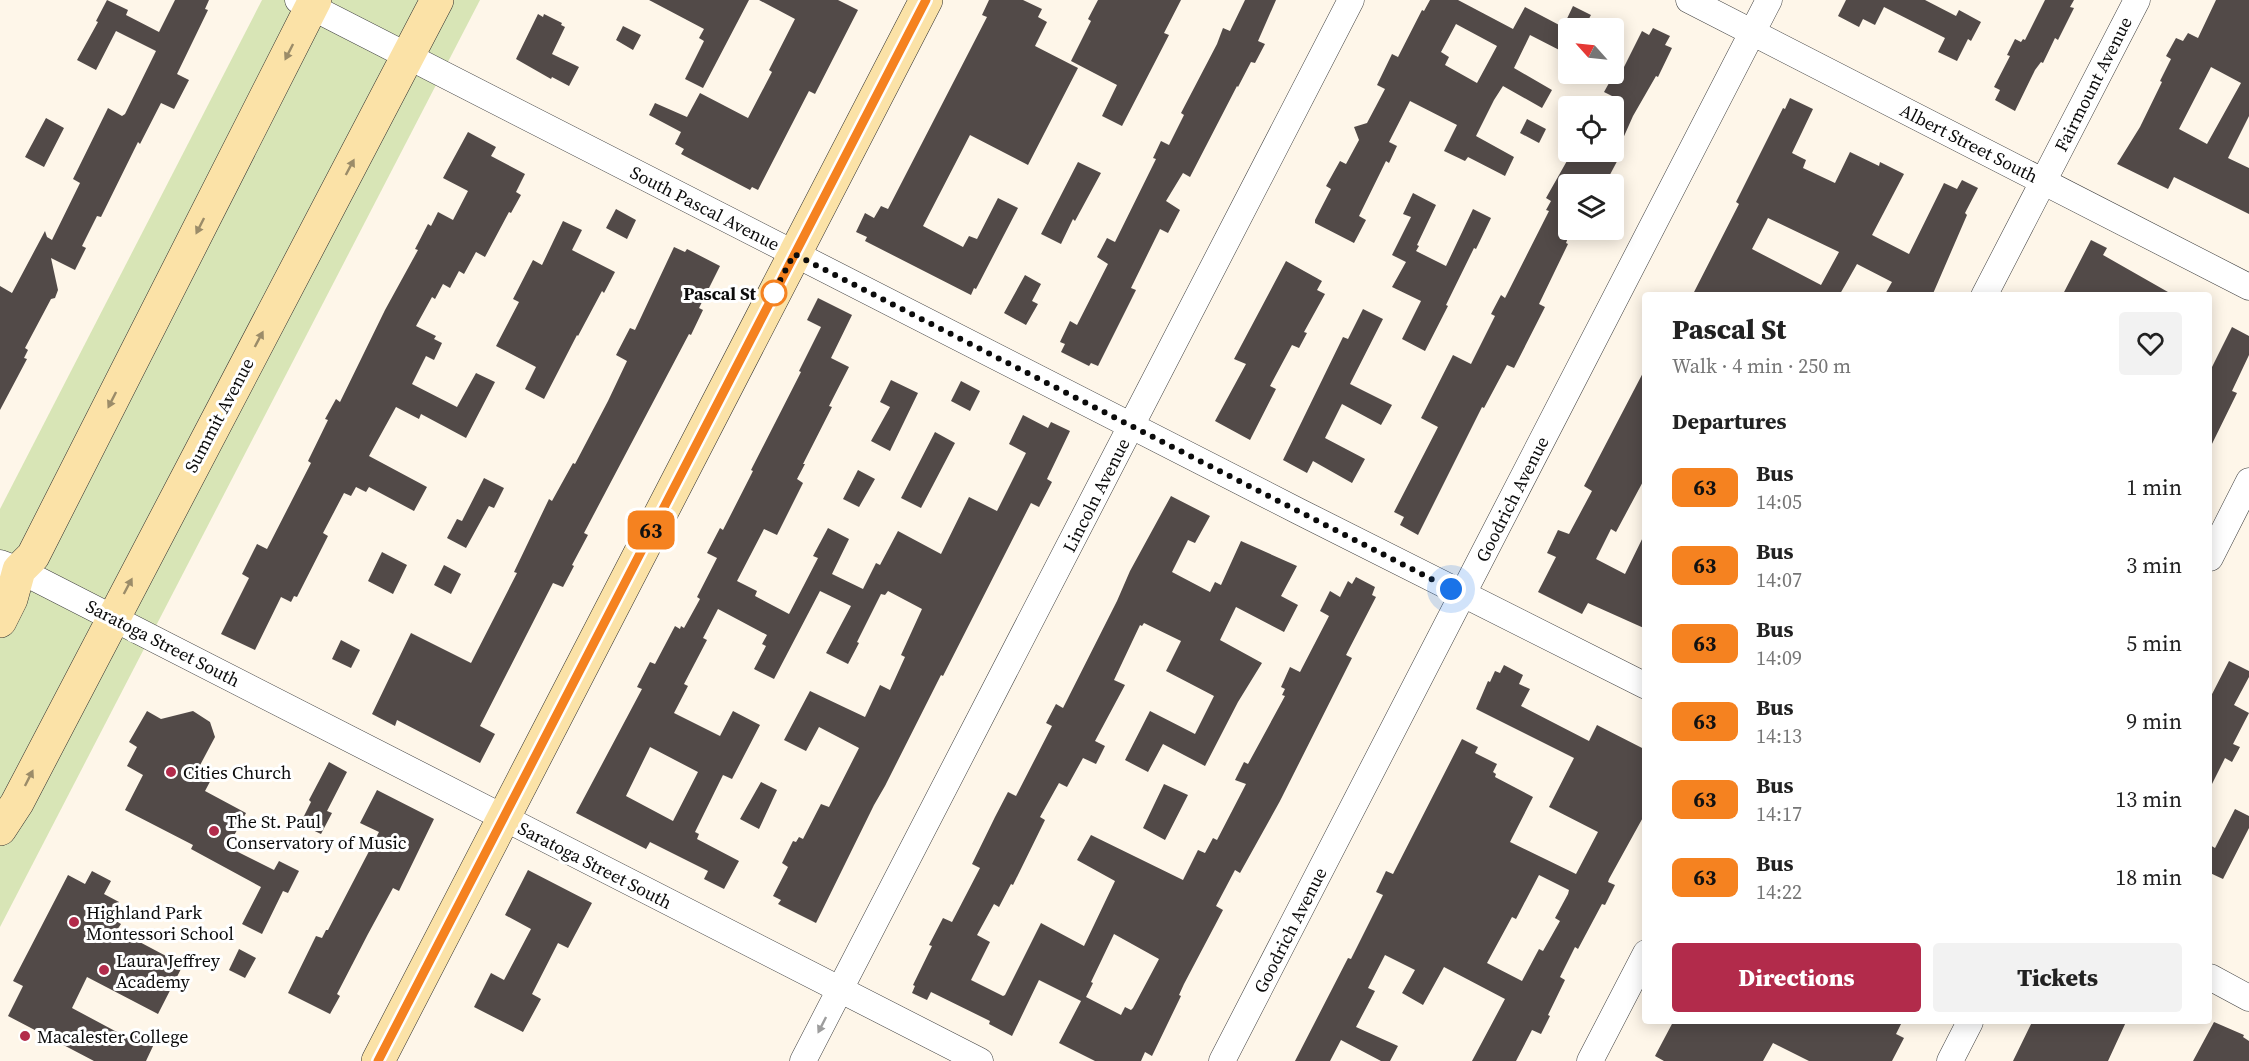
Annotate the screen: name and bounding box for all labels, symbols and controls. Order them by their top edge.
street label: Fairmount Avenue [2048,12,2138,156]
north arrow [1558,18,1624,84]
map controls [1558,18,1624,240]
one-way arrow [284,44,293,61]
button: locate [1558,96,1624,162]
street label: Albert Street South [1896,97,2042,189]
one-way arrow [345,158,355,175]
street label: South Pascal Avenue [626,160,784,256]
button: layers [1558,174,1624,240]
one-way arrow [195,218,205,235]
marker: Pascal St [761,280,787,306]
place label: Pascal St [683,281,757,306]
text: Pascal St [1672,310,1786,348]
button: heart [2119,312,2182,375]
one-way arrow [254,331,264,348]
text: Walk · 4 min · 250 m [1672,352,1851,380]
street label: Summit Avenue [178,353,260,477]
one-way arrow [107,391,116,408]
text: Departures [1672,406,1786,436]
street label: Goodrich Avenue [1470,432,1554,566]
street label: Lincoln Avenue [1056,434,1136,556]
text: Bus [1756,458,1793,488]
text: 1 min [2126,472,2182,502]
text: 63 [1694,473,1716,502]
text: 14:05 [1756,488,1802,516]
line badge: 63 [624,510,678,550]
text: 63 [640,516,662,545]
text: Bus [1756,536,1793,566]
text: 3 min [2126,550,2182,580]
text: 63 [1694,551,1716,580]
text: 14:07 [1756,566,1802,594]
your location [1436,574,1466,604]
one-way arrow [124,578,133,595]
street label: Saratoga Street South [82,593,244,693]
text: Bus [1756,614,1793,644]
text: 5 min [2126,628,2182,658]
text: 63 [1694,629,1716,658]
text: 14:09 [1756,644,1802,672]
text: Bus [1756,692,1793,722]
text: 9 min [2126,706,2182,736]
text: 63 [1694,707,1716,736]
text: 14:13 [1756,722,1802,750]
place label: Cities Church [183,760,292,785]
marker: Cities Church [164,765,178,779]
one-way arrow [24,769,34,787]
text: Bus [1756,770,1793,800]
text: 13 min [2115,784,2182,814]
text: 63 [1694,785,1716,814]
text: 14:17 [1756,800,1802,828]
place label: The St. Paul Conservatory of Music [226,809,407,855]
street label: Saratoga Street South [514,815,676,915]
marker: The St. Paul Conservatory of Music [207,824,221,838]
text: Bus [1756,848,1793,878]
text: 18 min [2115,862,2182,892]
street label: Goodrich Avenue [1248,863,1332,997]
text: 63 [1694,863,1716,892]
text: 14:22 [1756,878,1802,906]
place label: Highland Park Montessori School [86,900,234,946]
marker: Highland Park Montessori School [67,915,81,929]
button: Directions [1672,943,1921,1012]
button: Tickets [1933,943,2182,1012]
place label: Laura Jeffrey Academy [116,948,221,994]
marker: Laura Jeffrey Academy [97,963,111,977]
one-way arrow [817,1017,826,1034]
place label: Macalester College [37,1024,188,1049]
marker: Macalester College [18,1029,32,1043]

